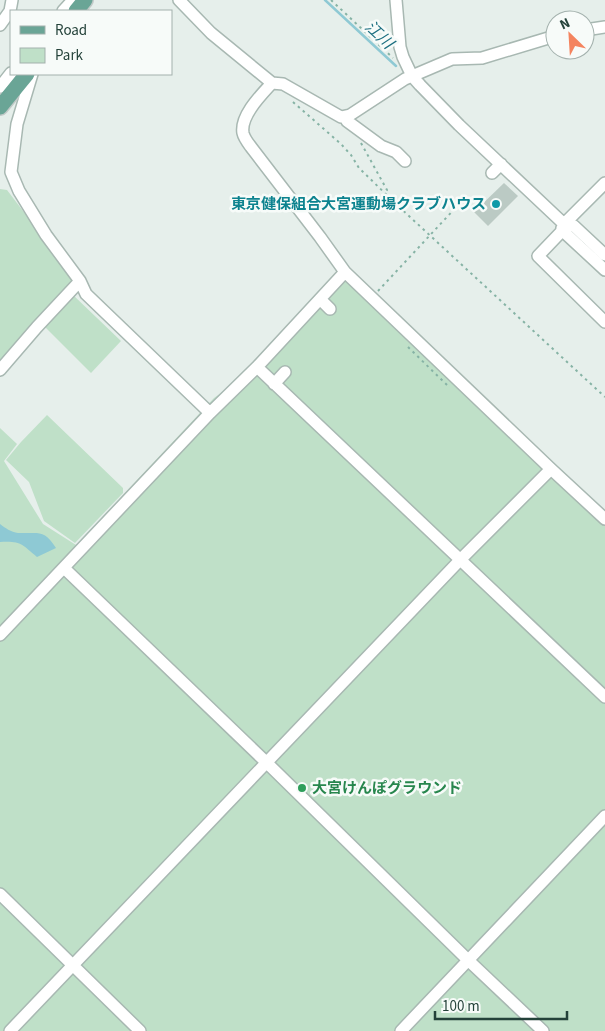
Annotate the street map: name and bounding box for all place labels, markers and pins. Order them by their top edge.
place label: 東京健保組合大宮運動場クラブハウス [231,194,486,215]
marker: 東京健保組合大宮運動場クラブハウス [490,198,502,210]
place label: 大宮けんぽグラウンド [312,778,462,799]
marker: 大宮けんぽグラウンド [296,782,308,794]

